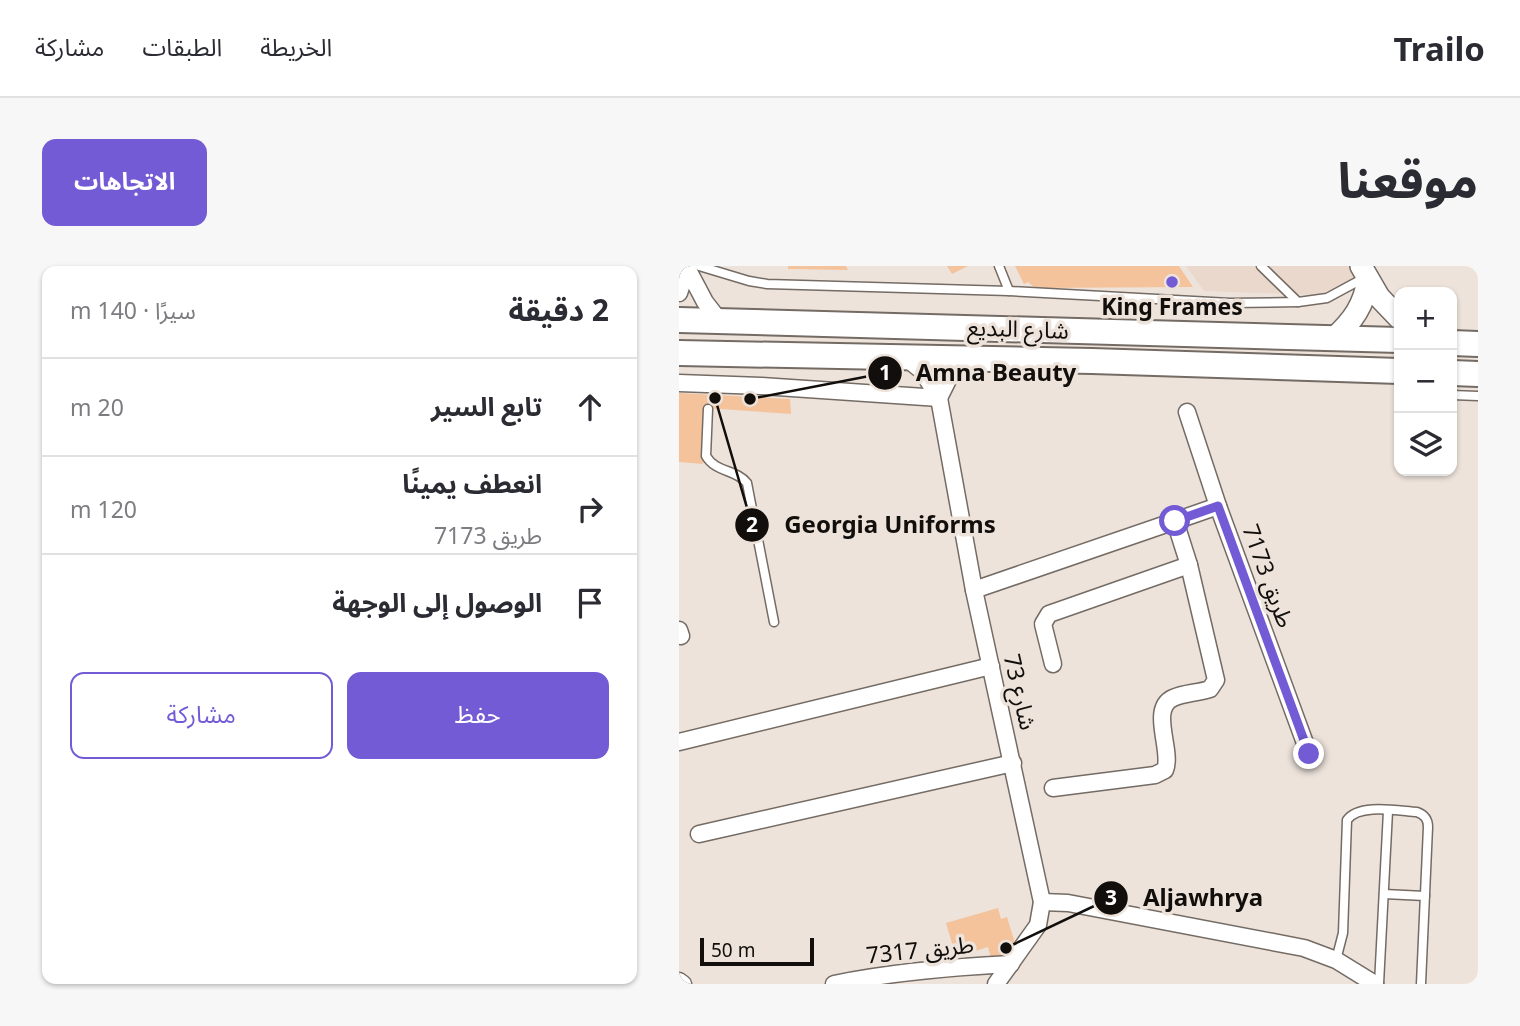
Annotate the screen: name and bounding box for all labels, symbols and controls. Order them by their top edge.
text: Trailo [1393,26,1485,71]
text: مشاركة [35,30,104,63]
text: الطبقات [142,30,222,63]
text: الخريطة [260,30,332,63]
button: الاتجاهات [42,139,207,226]
text: موقعنا [1338,146,1478,212]
marker: King Frames [1164,274,1180,290]
map controls [1394,287,1457,476]
button: + [1394,287,1457,350]
text: 2 دقيقة [509,289,609,330]
place label: King Frames [1101,290,1243,322]
text: سيرًا · 140 m [70,294,196,326]
street label: شارع البديع [967,310,1069,348]
callout: Amna Beauty [867,350,1091,395]
button: − [1394,350,1457,413]
text: Amna Beauty [916,355,1077,388]
text: 1 [879,358,891,386]
text: تابع السير [431,388,542,424]
icon: ahead [571,388,609,426]
text: 20 m [70,391,124,423]
button: layers [1394,413,1457,476]
text: انعطف يمينًا [402,465,542,501]
icon: right [571,490,609,528]
text: 120 m [70,493,137,525]
callout: Georgia Uniforms [735,502,1009,547]
route start [1159,505,1190,536]
text: Georgia Uniforms [784,507,996,540]
text: 2 [746,510,758,538]
text: طريق 7173 [434,519,542,551]
street label: طريق 7173 [1235,519,1302,632]
text: الوصول إلى الوجهة [332,584,542,620]
icon: arrive [571,584,609,622]
street label: شارع 73 [995,651,1045,733]
button: مشاركة [70,672,333,759]
button: حفظ [347,672,609,759]
route end [1293,738,1324,769]
callout: Aljawhrya [1093,875,1277,920]
text: Aljawhrya [1143,880,1263,913]
text: 3 [1105,883,1117,911]
street label: طريق 7317 [864,927,975,971]
scale bar [700,935,814,967]
text: 50 m [711,937,755,963]

